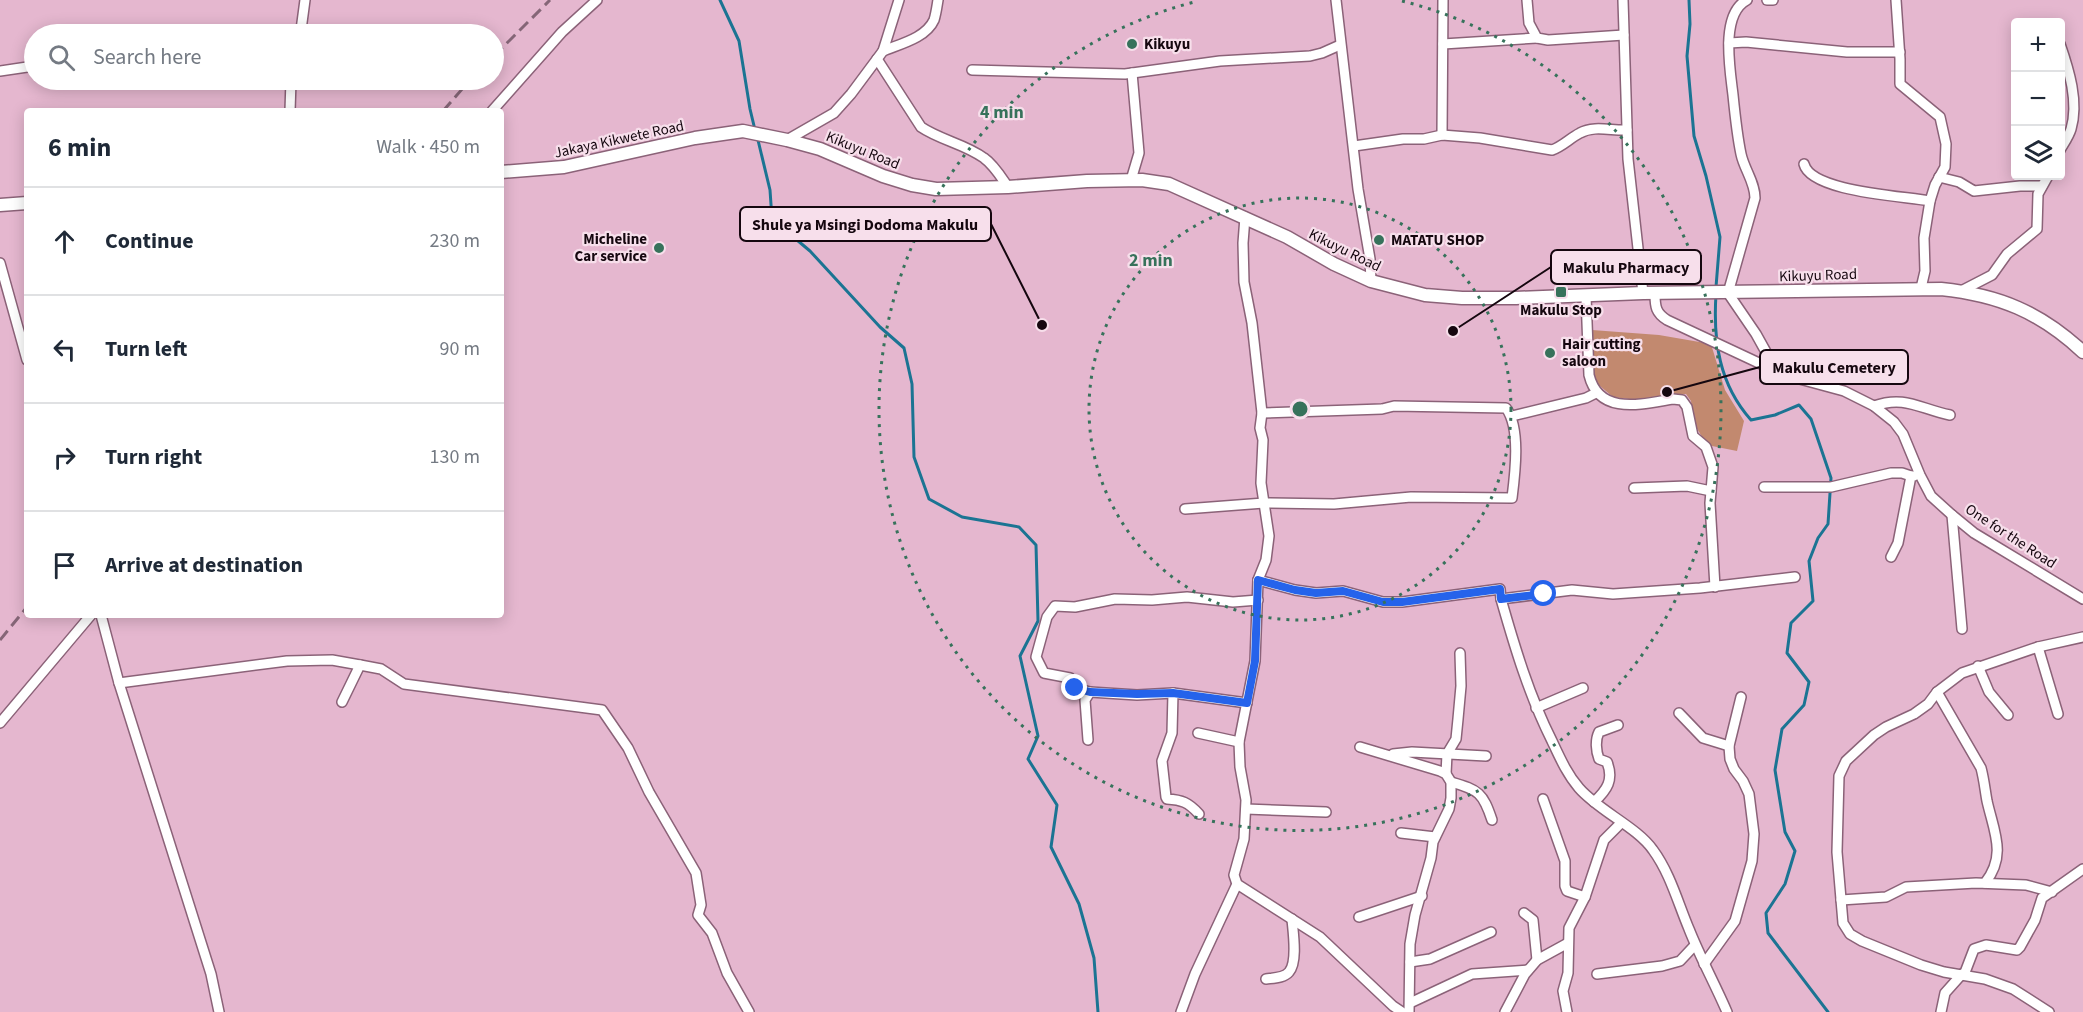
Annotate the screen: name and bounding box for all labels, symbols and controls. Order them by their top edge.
map controls [2011,18,2065,180]
button: + [2011,18,2065,72]
search box [24,24,504,90]
place label: Kikuyu [1144,34,1190,55]
marker: Kikuyu [1125,37,1139,51]
icon: search [45,41,78,74]
text: Search here [93,41,201,73]
button: − [2011,72,2065,126]
text: 4 min [980,100,1024,125]
street label: Jakaya Kikwete Road [552,115,686,163]
street label: Kikuyu Road [823,126,903,175]
button: layers [2011,126,2065,180]
text: 6 min [48,129,111,166]
text: Walk · 450 m [376,133,480,161]
callout: Shule ya Msingi Dodoma Makulu [740,207,991,241]
text: Shule ya Msingi Dodoma Makulu [752,214,978,236]
street label: Kikuyu Road [1305,224,1384,277]
icon: ahead [48,225,81,258]
text: Continue [105,225,194,257]
text: 230 m [430,227,480,255]
place label: Micheline Car service [575,229,647,267]
place label: MATATU SHOP [1391,230,1484,251]
marker: MATATU SHOP [1372,233,1386,247]
marker: Micheline Car service [652,241,666,255]
text: 2 min [1129,248,1173,273]
callout: Makulu Pharmacy [1551,250,1701,284]
text: Makulu Pharmacy [1563,257,1690,279]
street label: Kikuyu Road [1779,264,1857,287]
marker: Makulu Stop [1554,285,1568,299]
place label: Makulu Stop [1520,300,1602,321]
icon: left [48,333,81,366]
text: Turn left [105,333,187,365]
place label: Hair cutting saloon [1562,334,1641,372]
text: 90 m [440,335,480,363]
marker: Hair cutting saloon [1543,346,1557,360]
callout: Makulu Cemetery [1760,350,1908,384]
text: Makulu Cemetery [1772,357,1896,379]
centre of rings [1290,399,1310,419]
icon: right [48,441,81,474]
text: Turn right [105,441,202,473]
text: 130 m [430,443,480,471]
street label: One for the Road [1961,499,2060,574]
icon: arrive [48,549,81,582]
text: Arrive at destination [105,549,303,581]
route start [1530,580,1556,606]
route end [1061,674,1087,700]

